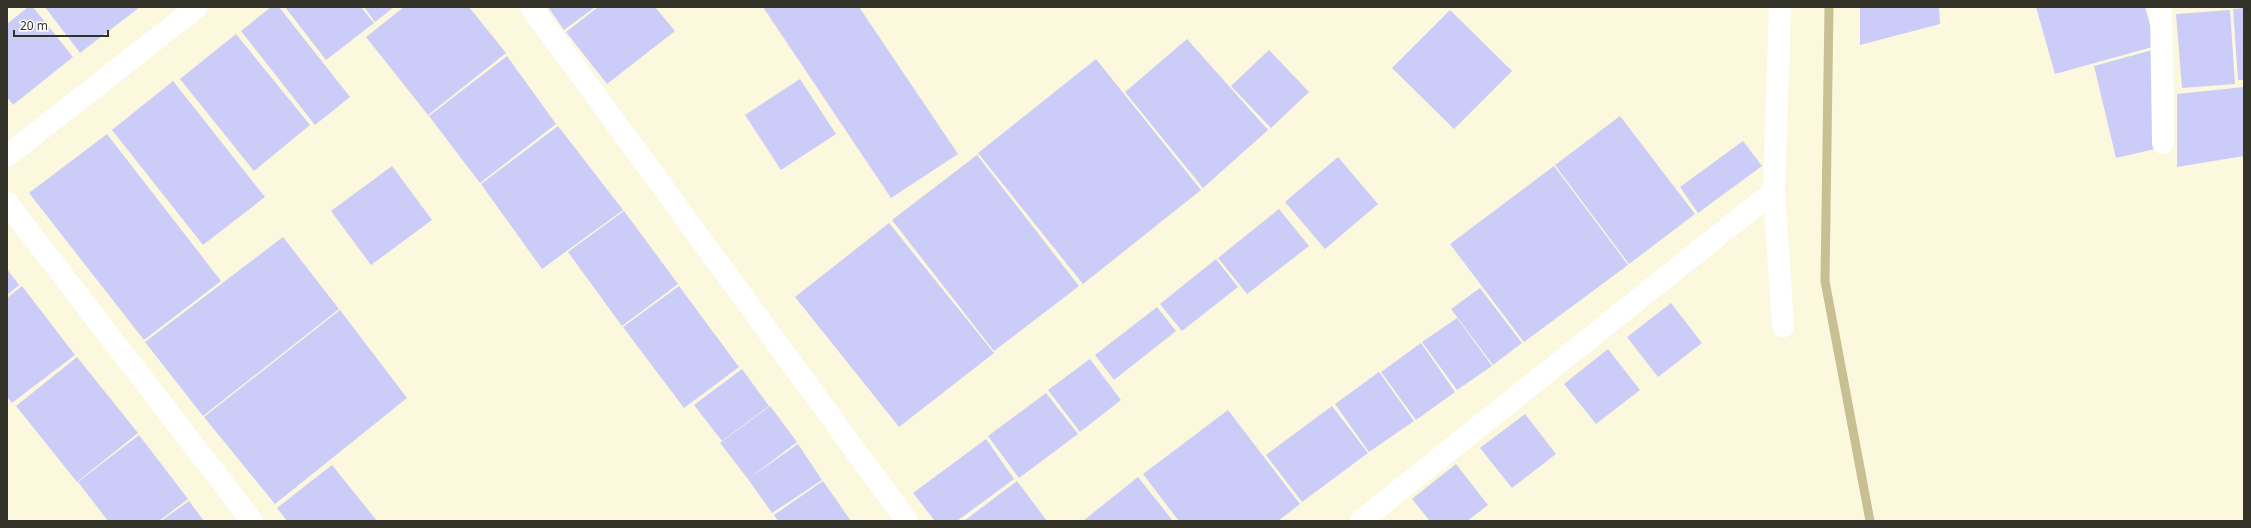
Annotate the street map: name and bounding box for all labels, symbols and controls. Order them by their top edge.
scale bar [14,12,108,38]
text: 20 m [20,17,48,34]

